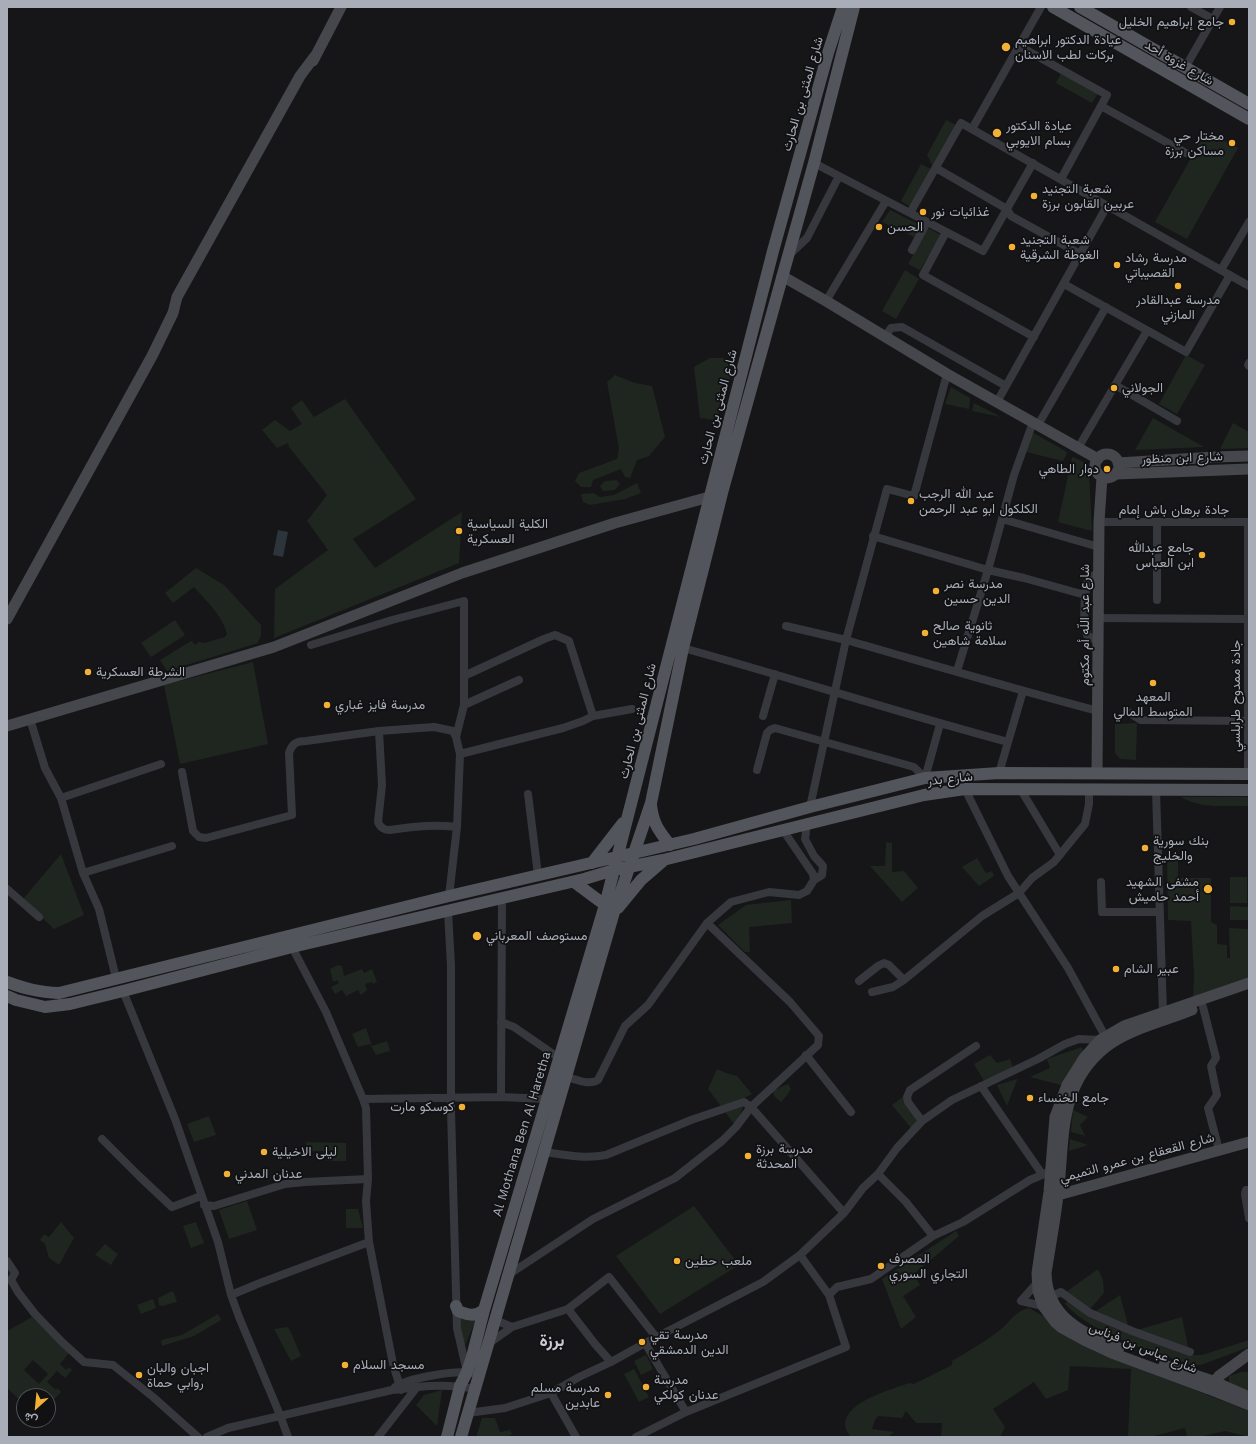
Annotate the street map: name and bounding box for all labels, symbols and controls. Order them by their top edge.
place label: جامع إبراهيم الخليل [1119,14,1224,30]
marker: جامع إبراهيم الخليل [1227,17,1237,27]
place label: عيادة الدكتور ابراهيم بركات لطب الاسنان [1015,32,1121,63]
street label: شارع المثنى بن الحارث [779,35,827,153]
street label: شارع غزوة أحد [1142,37,1216,89]
marker: عيادة الدكتور ابراهيم بركات لطب الاسنان [1000,41,1012,53]
place label: عيادة الدكتور بسام الايوبي [1006,118,1072,149]
marker: عيادة الدكتور بسام الايوبي [991,127,1003,139]
place label: مختار حي مساكن برزة [1165,128,1224,159]
marker: مختار حي مساكن برزة [1227,138,1237,148]
place label: شعبة التجنيد عربين القابون برزة [1042,181,1134,212]
marker: شعبة التجنيد عربين القابون برزة [1029,191,1039,201]
place label: غذائيات نور [931,204,990,220]
marker: غذائيات نور [918,207,928,217]
place label: الحسن [887,219,923,235]
marker: الحسن [874,222,884,232]
place label: شعبة التجنيد الغوطة الشرقية [1020,232,1099,263]
marker: شعبة التجنيد الغوطة الشرقية [1007,242,1017,252]
place label: مدرسة رشاد القصيباتي [1125,250,1187,281]
marker: مدرسة رشاد القصيباتي [1112,260,1122,270]
marker: مدرسة عبدالقادر المازني [1173,281,1183,291]
place label: مدرسة عبدالقادر المازني [1136,292,1220,323]
street label: شارع المثنى بن الحارث [695,348,741,466]
place label: الجولاني [1122,380,1163,396]
marker: الجولاني [1109,383,1119,393]
street label: شارع ابن منظور [1141,449,1223,467]
place label: دوار الطاهي [1039,461,1099,477]
marker: دوار الطاهي [1102,464,1112,474]
place label: عبد الله الرجب الكلكول ابو عبد الرحمن [919,486,1038,517]
marker: عبد الله الرجب الكلكول ابو عبد الرحمن [906,496,916,506]
street label: جادة برهان باش إمام [1119,502,1229,518]
place label: الكلية السياسية العسكرية [467,516,548,547]
marker: الكلية السياسية العسكرية [454,526,464,536]
place label: جامع عبدالله ابن العباس [1128,540,1194,571]
marker: جامع عبدالله ابن العباس [1197,550,1207,560]
street label: شارع عبد اللّه أم مكتوم [1077,564,1093,686]
place label: مدرسة نصر الدين حسين [944,576,1010,607]
marker: مدرسة نصر الدين حسين [931,586,941,596]
place label: ثانوية صالح سلامة شاهين [933,618,1006,649]
marker: ثانوية صالح سلامة شاهين [920,628,930,638]
street label: جادة ممدوح طرابلسي [1228,640,1244,752]
street label: شارع المثنى بن الحارث [616,662,660,780]
place label: الشرطة العسكرية [96,664,185,680]
marker: الشرطة العسكرية [83,667,93,677]
marker: المعهد المتوسط المالي [1148,678,1158,688]
place label: المعهد المتوسط المالي [1113,689,1193,720]
place label: مدرسة فايز غباري [335,697,425,713]
marker: مدرسة فايز غباري [322,700,332,710]
street label: شارع بدر [926,769,974,789]
place label: بنك سورية والخليج [1153,833,1209,864]
marker: بنك سورية والخليج [1140,843,1150,853]
place label: مشفى الشهيد أحمد حاميش [1126,874,1199,905]
marker: مشفى الشهيد أحمد حاميش [1202,883,1214,895]
place label: مستوصف المعرباني [486,928,587,944]
marker: مستوصف المعرباني [471,930,483,942]
place label: عبير الشام [1124,961,1179,977]
marker: عبير الشام [1111,964,1121,974]
street label: Al Mothana Ben Al Haretha [489,1050,555,1218]
place label: جامع الخنساء [1038,1090,1109,1106]
marker: جامع الخنساء [1025,1093,1035,1103]
place label: كوسكو مارت [390,1099,454,1115]
marker: كوسكو مارت [457,1102,467,1112]
street label: شارع القعقاع بن عمرو التميمي [1058,1130,1216,1186]
place label: مدرسة برزة المحدثة [756,1141,813,1172]
place label: ليلى الاخيلية [272,1144,337,1160]
marker: ليلى الاخيلية [259,1147,269,1157]
marker: مدرسة برزة المحدثة [743,1151,753,1161]
place label: عدنان المدني [235,1166,302,1182]
marker: عدنان المدني [222,1169,232,1179]
place label: المصرف التجاري السوري [889,1251,968,1282]
place label: ملعب حطين [685,1253,752,1269]
marker: ملعب حطين [672,1256,682,1266]
marker: المصرف التجاري السوري [876,1261,886,1271]
street label: شارع عباس بن فرناس [1087,1319,1199,1377]
place label: مدرسة تقي الدين الدمشقي [650,1327,728,1358]
district label: برزة [540,1331,564,1351]
marker: مدرسة تقي الدين الدمشقي [637,1337,647,1347]
place label: مسجد السلام [353,1357,424,1373]
place label: اجبان والبان روابي حماة [147,1360,209,1391]
marker: مسجد السلام [340,1360,350,1370]
marker: اجبان والبان روابي حماة [134,1370,144,1380]
place label: مدرسة عدنان كولكي [654,1372,718,1403]
place label: مدرسة مسلم عابدين [531,1380,600,1411]
marker: مدرسة عدنان كولكي [641,1382,651,1392]
north arrow [16,1388,56,1428]
marker: مدرسة مسلم عابدين [603,1390,613,1400]
text: ش [22,1409,40,1427]

